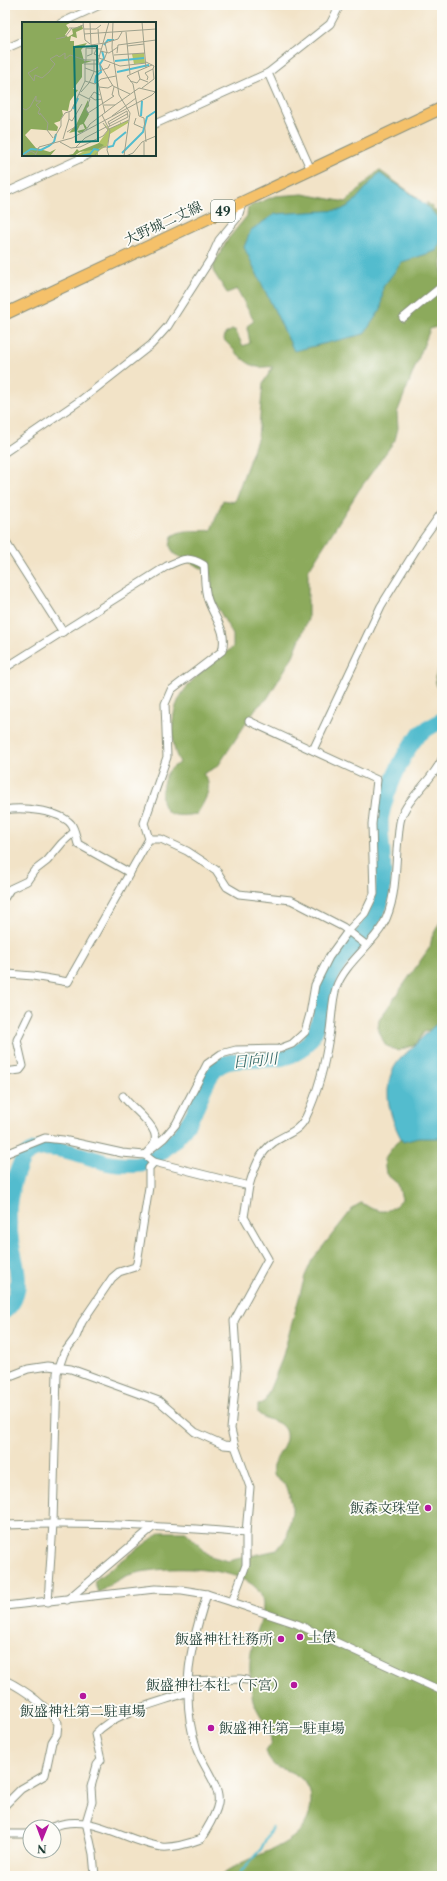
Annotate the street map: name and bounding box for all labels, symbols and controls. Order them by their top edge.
inset map [22,22,156,156]
street label: 大野城二丈線 [121,197,205,249]
road number: 49 [211,200,235,222]
water label: 日向川 [232,1048,280,1071]
place label: 飯森文珠堂 [350,1499,420,1517]
marker: 飯森文珠堂 [423,1503,433,1513]
place label: 土俵 [308,1628,336,1646]
place label: 飯盛神社社務所 [175,1630,273,1648]
marker: 土俵 [295,1632,305,1642]
marker: 飯盛神社社務所 [276,1634,286,1644]
place label: 飯盛神社本社（下宮） [146,1676,286,1694]
marker: 飯盛神社本社（下宮） [289,1680,299,1690]
marker: 飯盛神社第二駐車場 [78,1691,88,1701]
place label: 飯盛神社第二駐車場 [20,1702,146,1720]
place label: 飯盛神社第一駐車場 [219,1719,345,1737]
marker: 飯盛神社第一駐車場 [206,1723,216,1733]
north arrow [22,1819,62,1859]
text: N [36,1842,47,1856]

